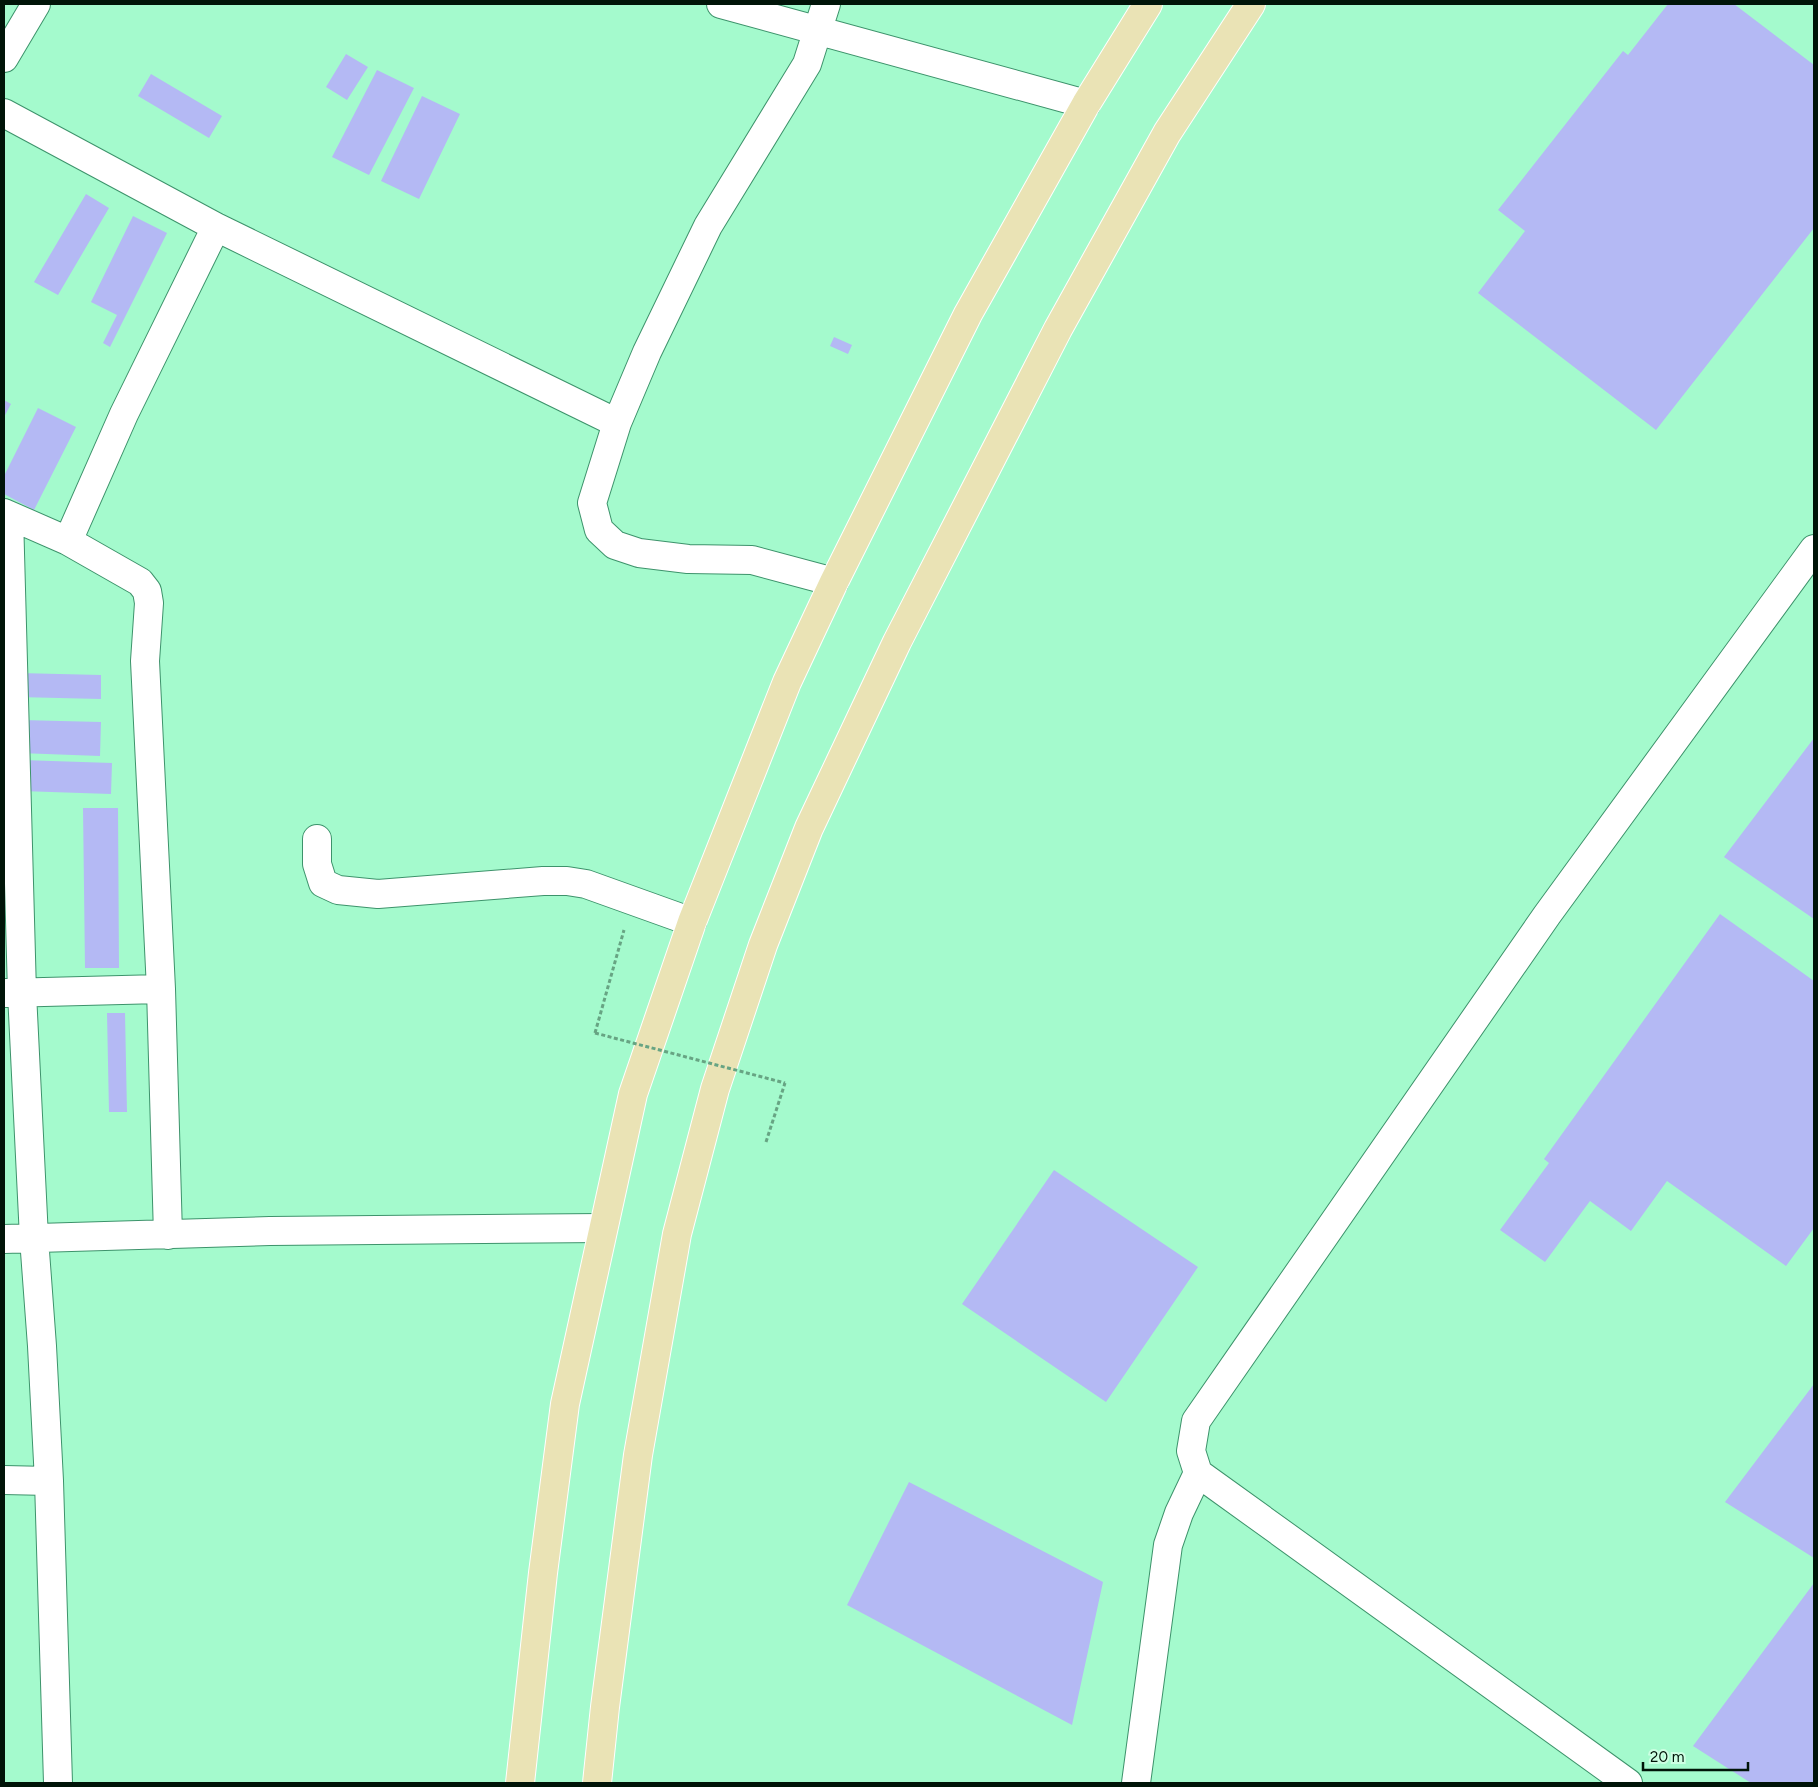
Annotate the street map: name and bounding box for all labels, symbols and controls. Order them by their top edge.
scale bar [1643,1740,1748,1772]
text: 20 m [1650,1748,1684,1766]

